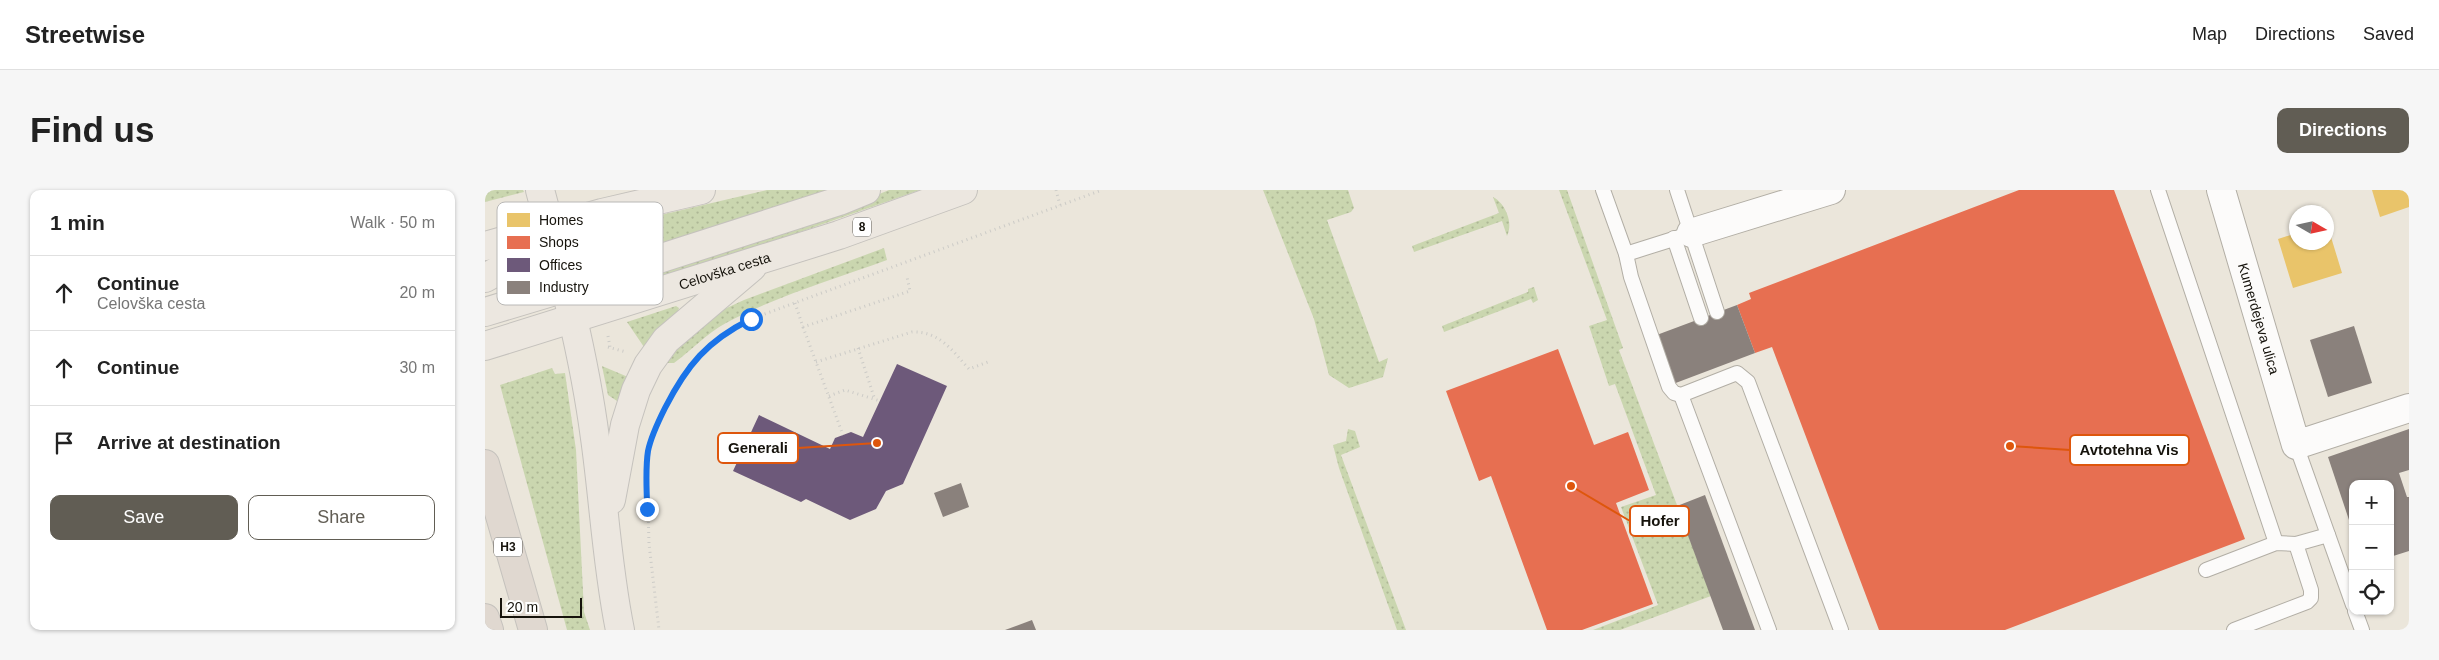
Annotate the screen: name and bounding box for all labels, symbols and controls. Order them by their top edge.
text: Streetwise [25,21,145,48]
text: Map [2192,24,2227,44]
text: Directions [2255,24,2335,44]
text: Saved [2363,24,2414,44]
button: Directions [2277,108,2409,153]
text: Find us [30,110,154,149]
legend [497,202,663,305]
north arrow [2289,205,2334,250]
text: 1 min [50,211,105,234]
text: Homes [539,212,583,228]
text: Walk · 50 m [350,214,435,231]
road number: 8 [853,218,871,236]
text: Shops [539,234,579,250]
street label: Celovška cesta [677,249,772,293]
text: Offices [539,257,582,273]
street label: Kumerdejeva ulica [2235,261,2283,376]
text: Continue [97,273,179,294]
icon: ahead [50,279,78,307]
text: Industry [539,279,589,295]
text: 20 m [399,284,435,301]
text: Celovška cesta [97,295,206,312]
route start [740,308,763,331]
icon: ahead [50,354,78,382]
text: Continue [97,357,179,378]
text: 30 m [399,359,435,376]
icon: arrive [50,429,78,457]
text: Arrive at destination [97,432,281,453]
callout: Generali [718,433,798,463]
callout: Avtotehna Vis [2070,435,2189,465]
text: Generali [728,439,788,456]
text: Avtotehna Vis [2079,441,2179,458]
map controls [2349,480,2394,615]
button: + [2349,480,2394,525]
button: Save [50,495,238,540]
button: Share [248,495,435,540]
route end [636,498,659,521]
callout: Hofer [1630,506,1689,536]
text: Hofer [1640,512,1680,529]
button: − [2349,525,2394,570]
road number: H3 [494,538,522,557]
button: locate [2349,570,2394,615]
scale bar [500,595,583,618]
text: 20 m [507,599,538,615]

